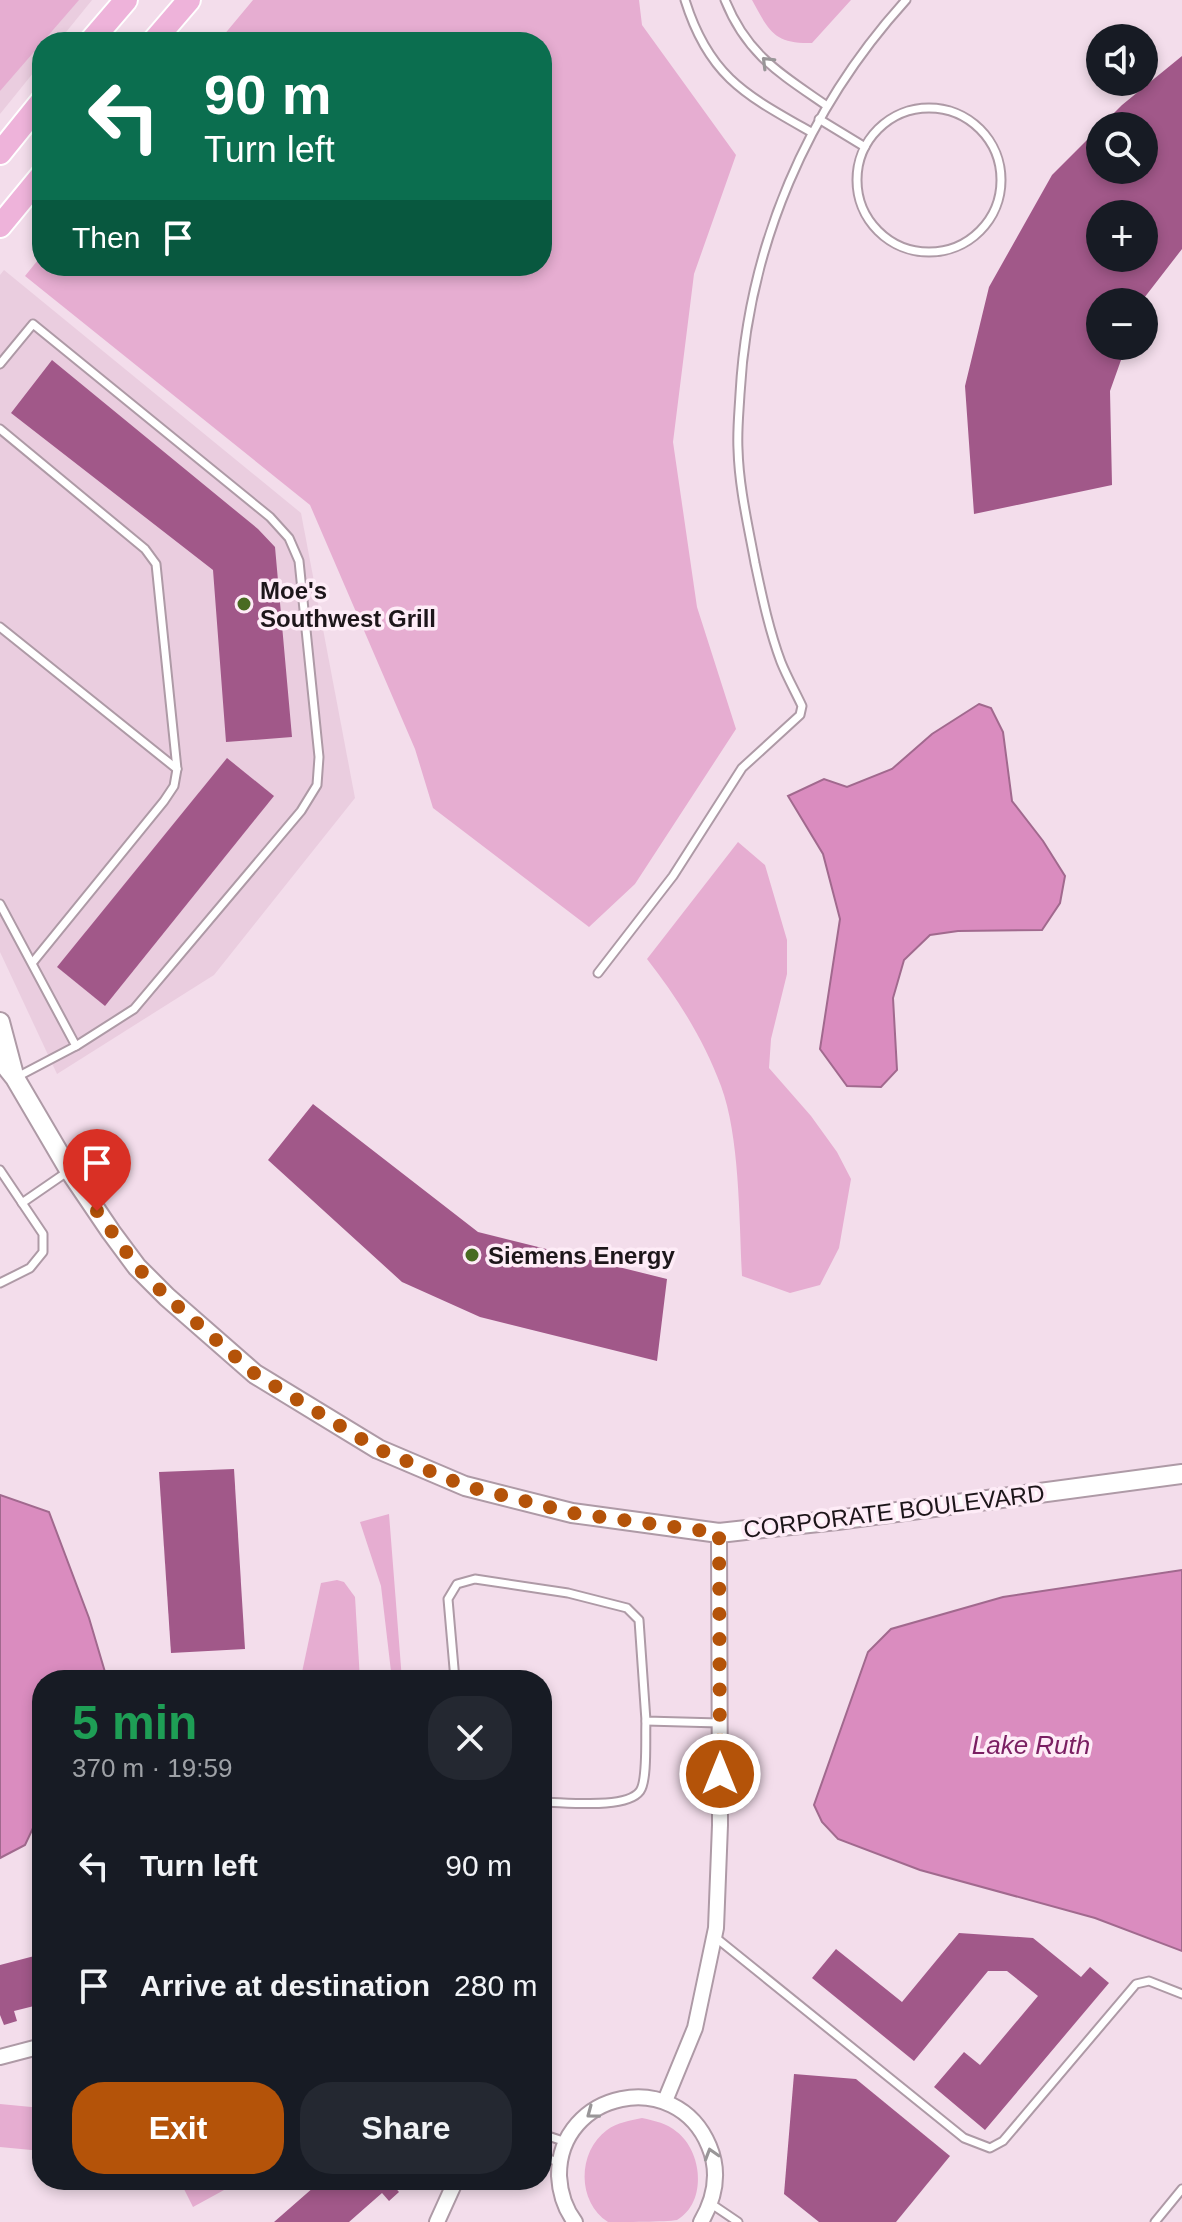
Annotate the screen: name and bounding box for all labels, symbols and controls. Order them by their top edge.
map controls [1086,24,1158,360]
button: sound [1086,24,1158,96]
one-way arrow [762,56,776,71]
text: 90 m [204,63,332,126]
icon: left [72,64,176,168]
button: search [1086,112,1158,184]
text: Turn left [204,129,335,170]
button: + [1086,200,1158,272]
icon: arrive [156,216,200,260]
text: Then [72,221,140,254]
button: − [1086,288,1158,360]
place label: Moe's Southwest Grill [260,577,436,632]
marker: Moe's Southwest Grill [235,595,253,613]
pin [63,1129,131,1211]
icon: arrive [75,1141,119,1185]
place label: Siemens Energy [488,1242,675,1269]
marker: Siemens Energy [463,1246,481,1264]
street label: CORPORATE BOULEVARD [742,1479,1046,1543]
text: 5 min [72,1696,197,1749]
button: close [428,1696,512,1780]
water label: Lake Ruth [972,1730,1090,1760]
position arrow [678,1732,762,1816]
text: 370 m · 19:59 [72,1753,232,1783]
icon: left [72,1844,116,1888]
text: Turn left [140,1849,258,1882]
text: 90 m [445,1849,512,1882]
icon: arrive [72,1964,116,2008]
text: Arrive at destination [140,1969,430,2002]
text: 280 m [454,1969,537,2002]
button: Exit [72,2082,284,2174]
button: Share [300,2082,512,2174]
one-way arrow [586,2104,601,2118]
one-way arrow [704,2147,720,2161]

